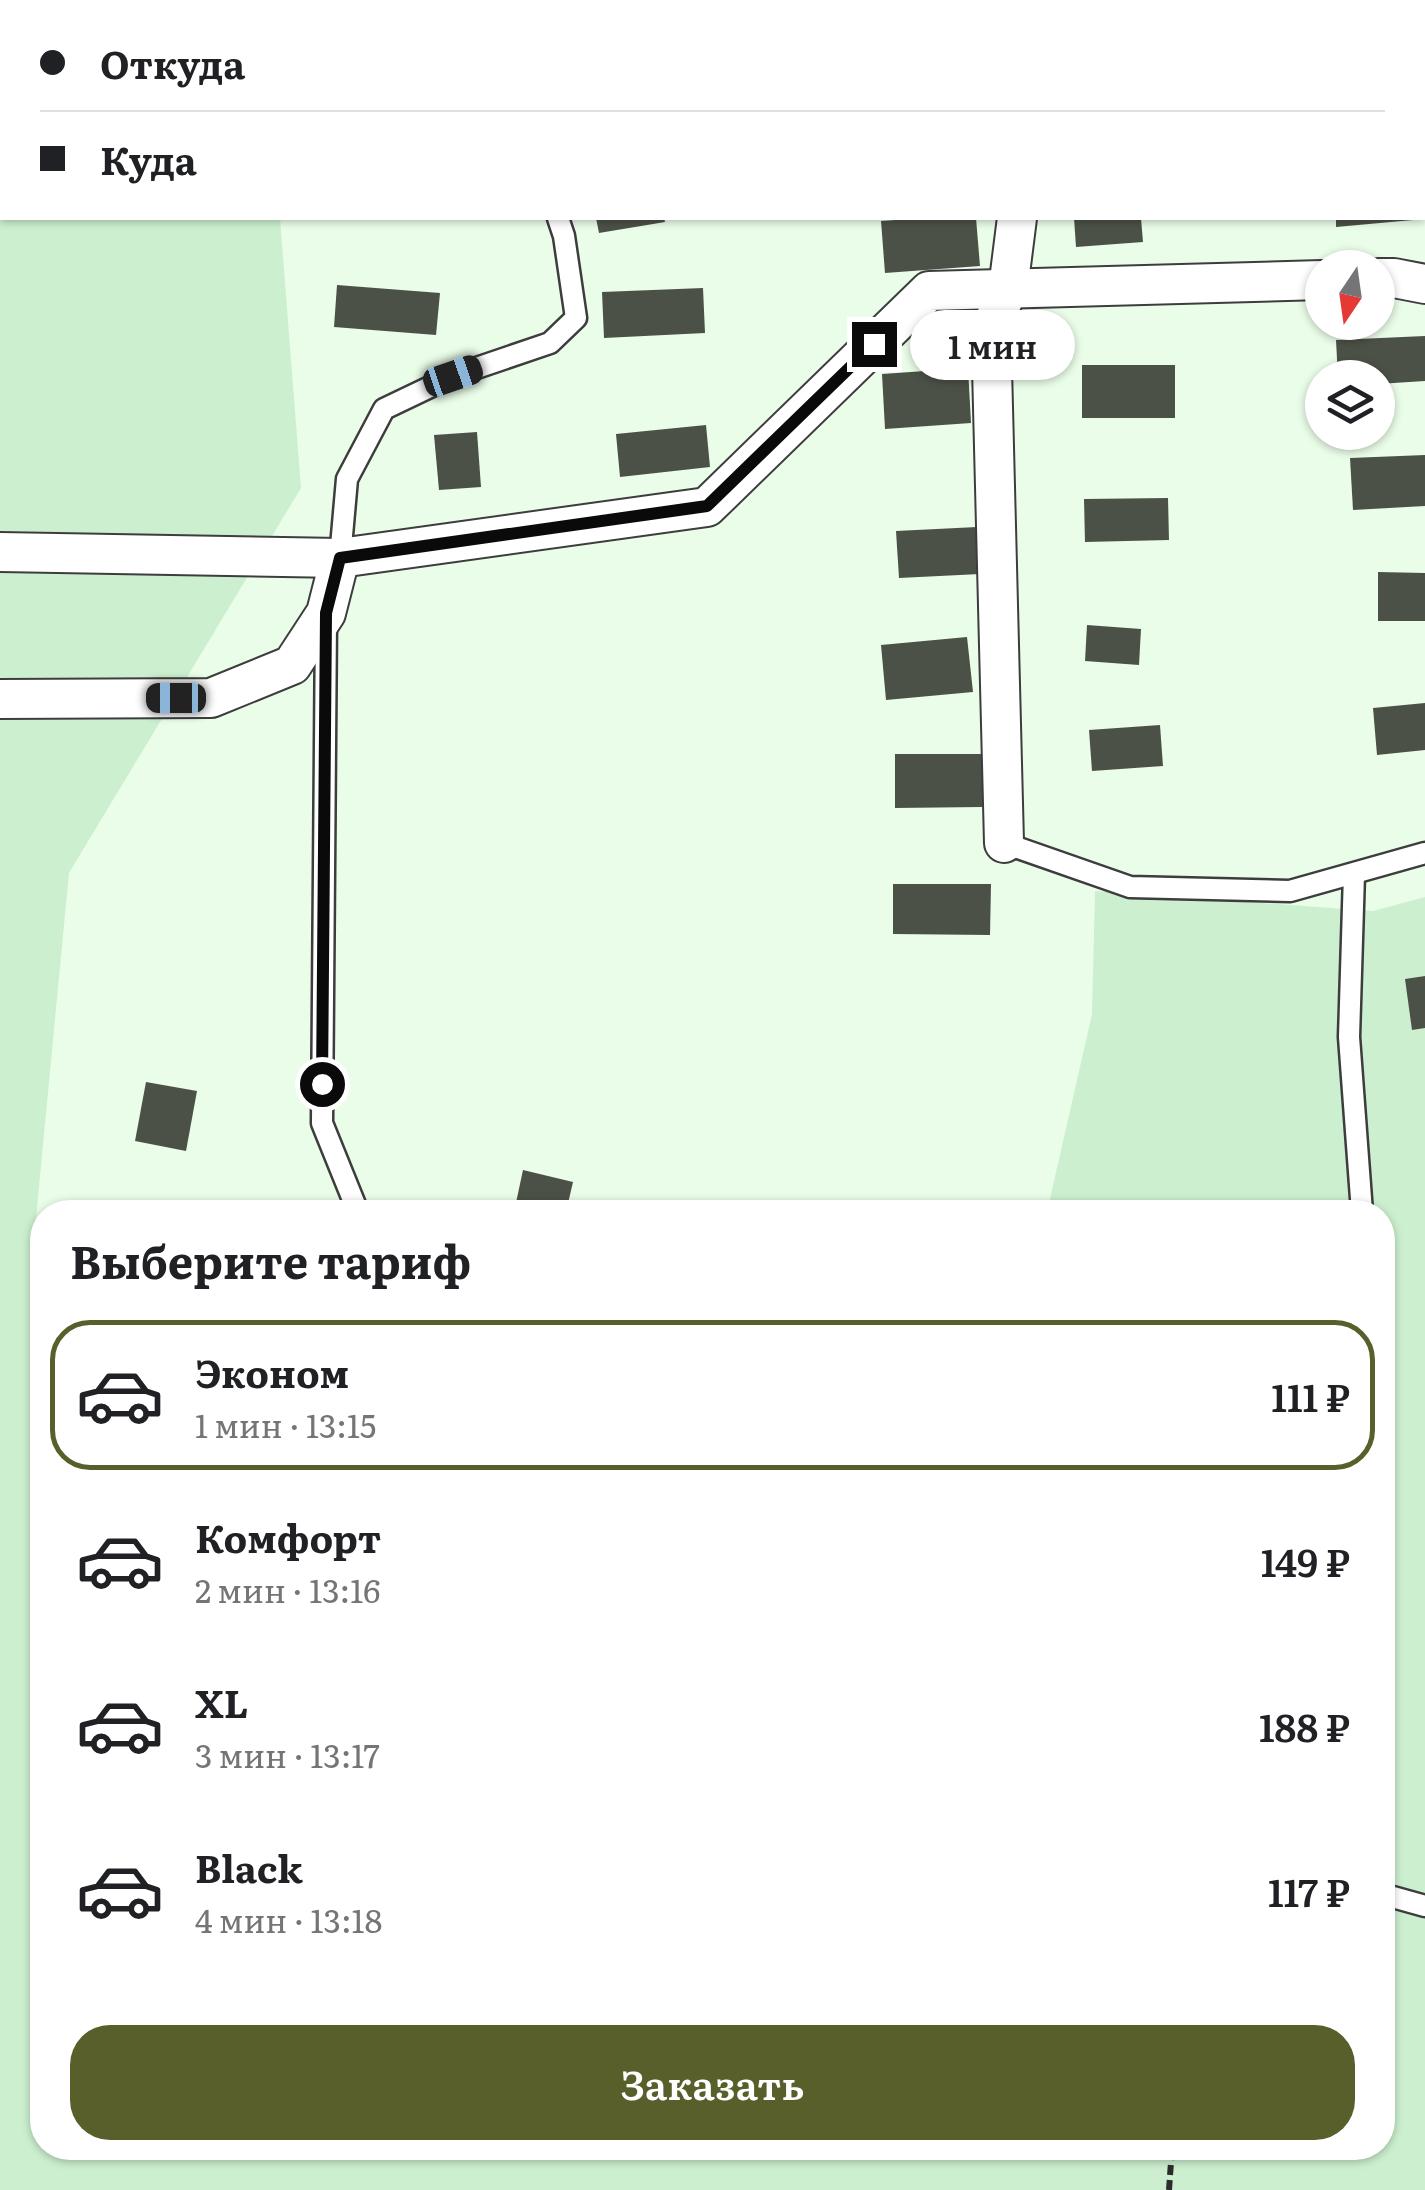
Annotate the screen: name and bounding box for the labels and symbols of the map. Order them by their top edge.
north arrow [1305,250,1395,340]
callout: 1 мин [909,309,1074,379]
route end [852,322,897,367]
car [420,352,486,400]
car [146,683,206,713]
route start [300,1062,345,1107]

